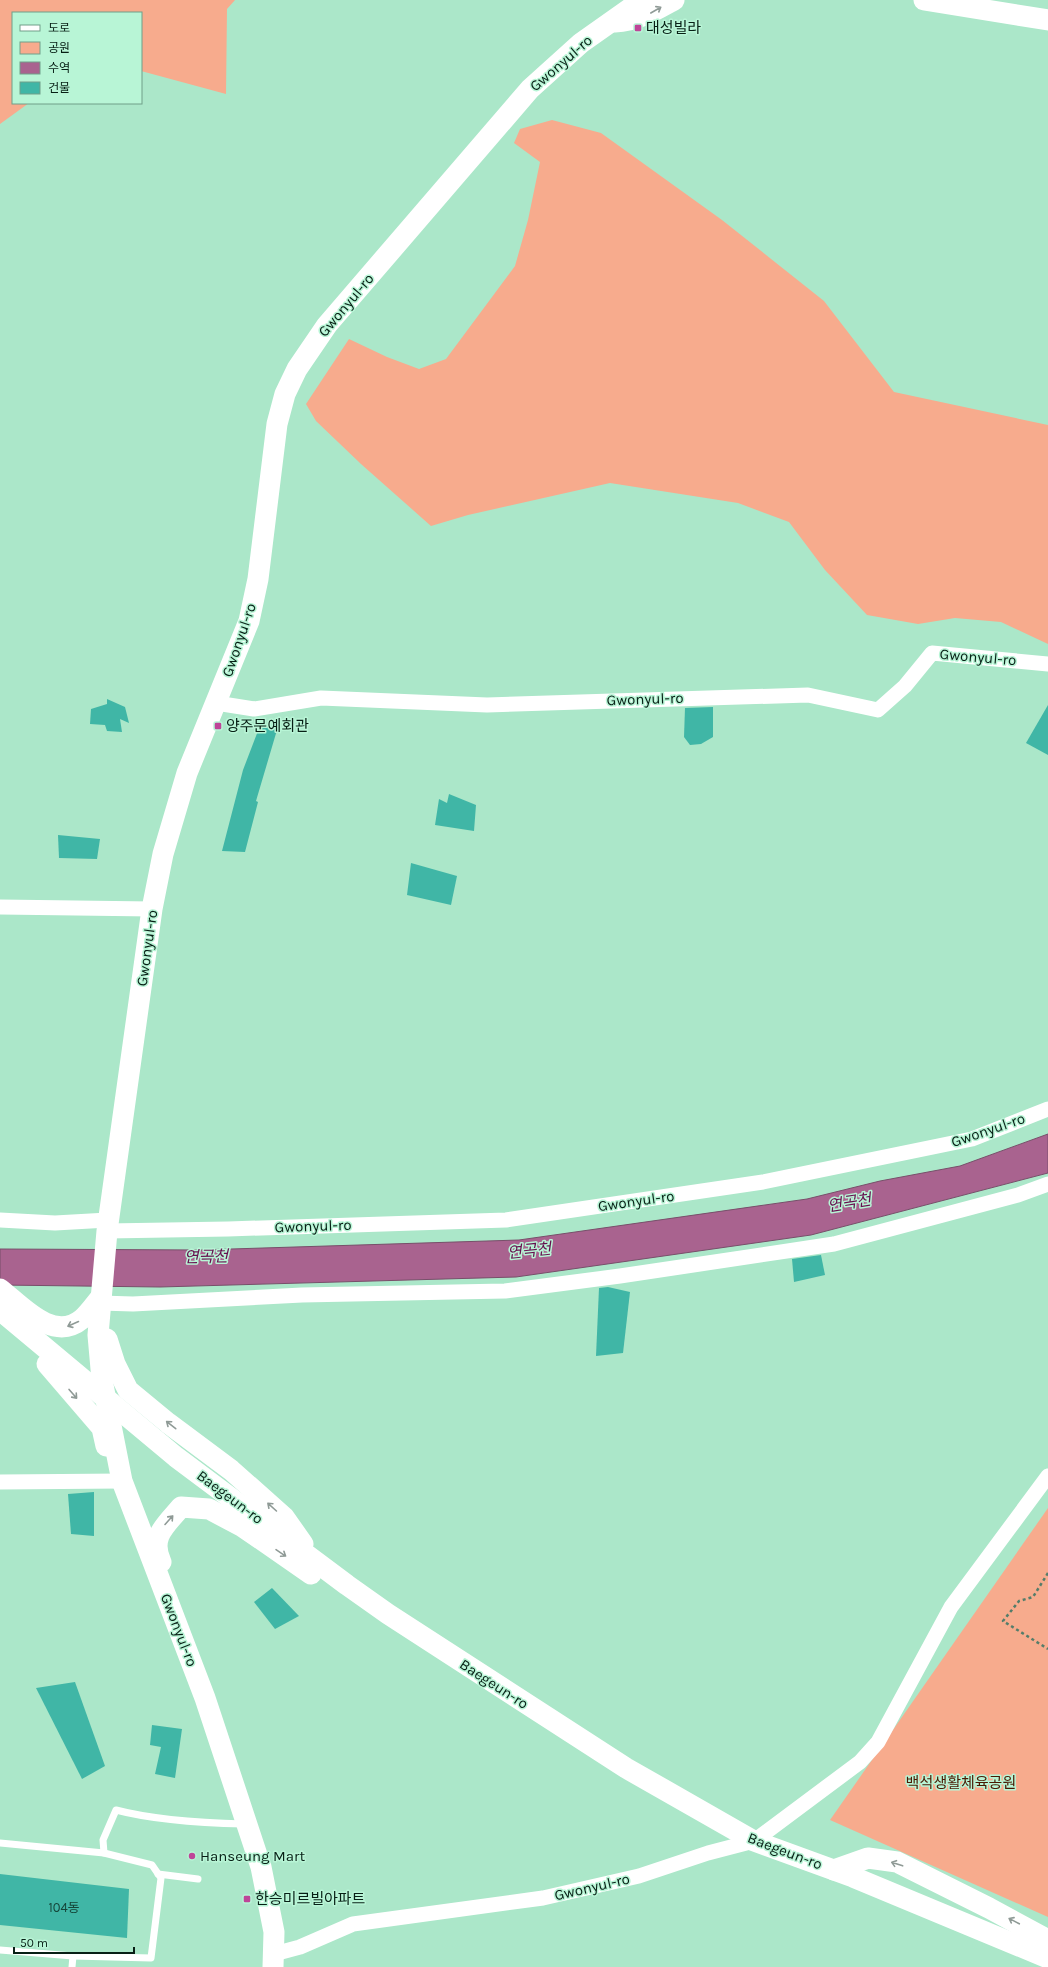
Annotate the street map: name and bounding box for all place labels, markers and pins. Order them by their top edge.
place label: 대성빌라 [646,19,701,37]
marker: 대성빌라 [633,23,643,33]
place label: 양주문예회관 [226,717,309,735]
marker: 양주문예회관 [213,721,223,731]
place label: Hanseung Mart [200,1847,305,1865]
marker: Hanseung Mart [187,1851,197,1861]
place label: 한승미르빌아파트 [255,1890,366,1908]
marker: 한승미르빌아파트 [242,1894,252,1904]

